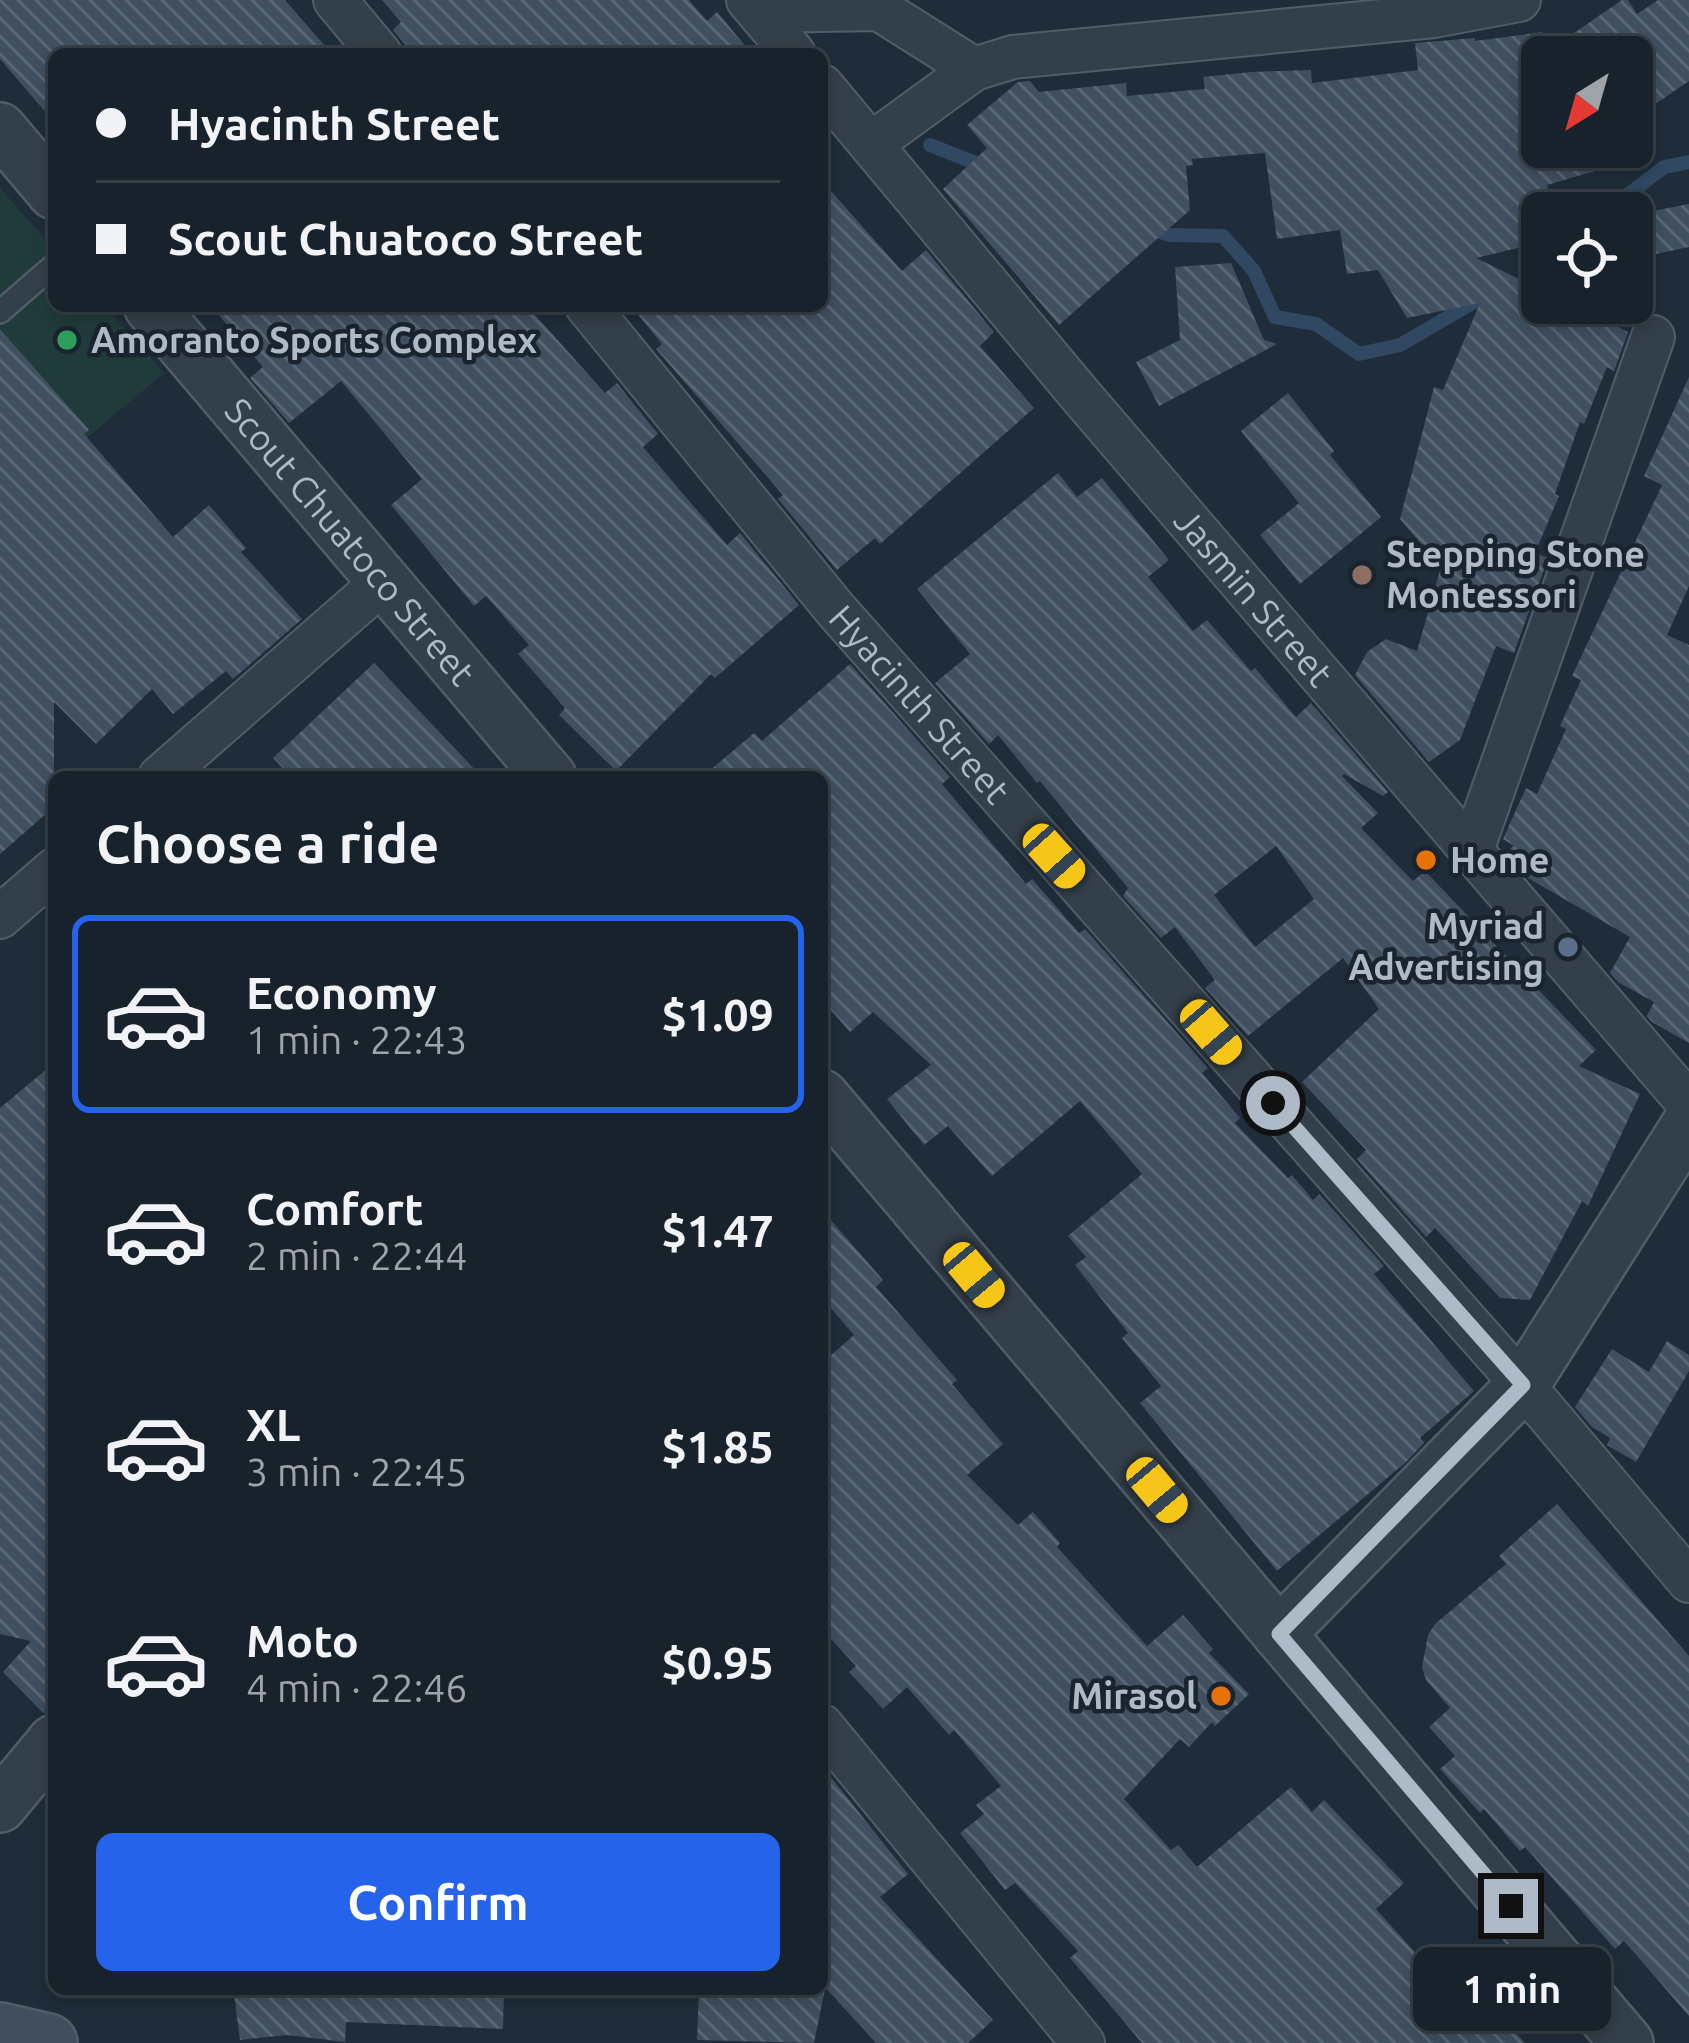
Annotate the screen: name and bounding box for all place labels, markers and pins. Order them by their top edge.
place label: Amoranto Sports Complex [91,319,537,360]
marker: Amoranto Sports Complex [54,327,80,353]
place label: Stepping Stone Montessori [1386,533,1645,615]
marker: Stepping Stone Montessori [1349,562,1375,588]
place label: Home [1450,839,1550,880]
marker: Home [1413,847,1439,873]
place label: Myriad Advertising [1348,905,1544,987]
marker: Myriad Advertising [1555,934,1581,960]
place label: Mirasol [1071,1675,1197,1716]
marker: Mirasol [1208,1683,1234,1709]

